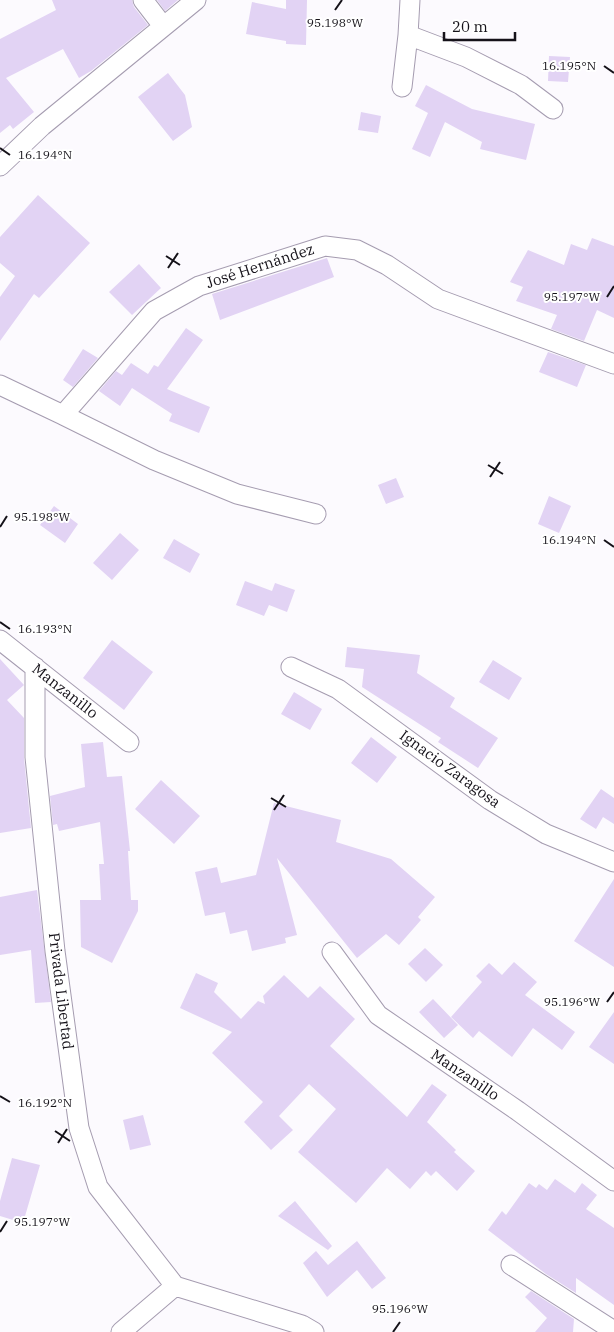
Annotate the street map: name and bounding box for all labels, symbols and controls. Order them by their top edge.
scale bar [444,10,515,42]
text: 95.198°W [307,15,364,30]
text: 20 m [452,17,488,36]
text: 16.195°N [542,58,596,73]
text: 16.194°N [18,147,72,162]
street label: José Hernández [203,239,316,292]
text: 95.197°W [544,289,601,304]
text: 95.198°W [14,509,71,524]
text: 16.194°N [542,532,596,547]
text: 16.193°N [18,621,72,636]
street label: Manzanillo [29,659,102,722]
street label: Ignacio Zaragosa [396,726,504,812]
street label: Privada Libertad [45,931,78,1050]
text: 95.196°W [544,994,601,1009]
street label: Manzanillo [427,1045,503,1104]
text: 16.192°N [18,1095,72,1110]
text: 95.197°W [14,1214,71,1229]
text: 95.196°W [372,1301,429,1316]

